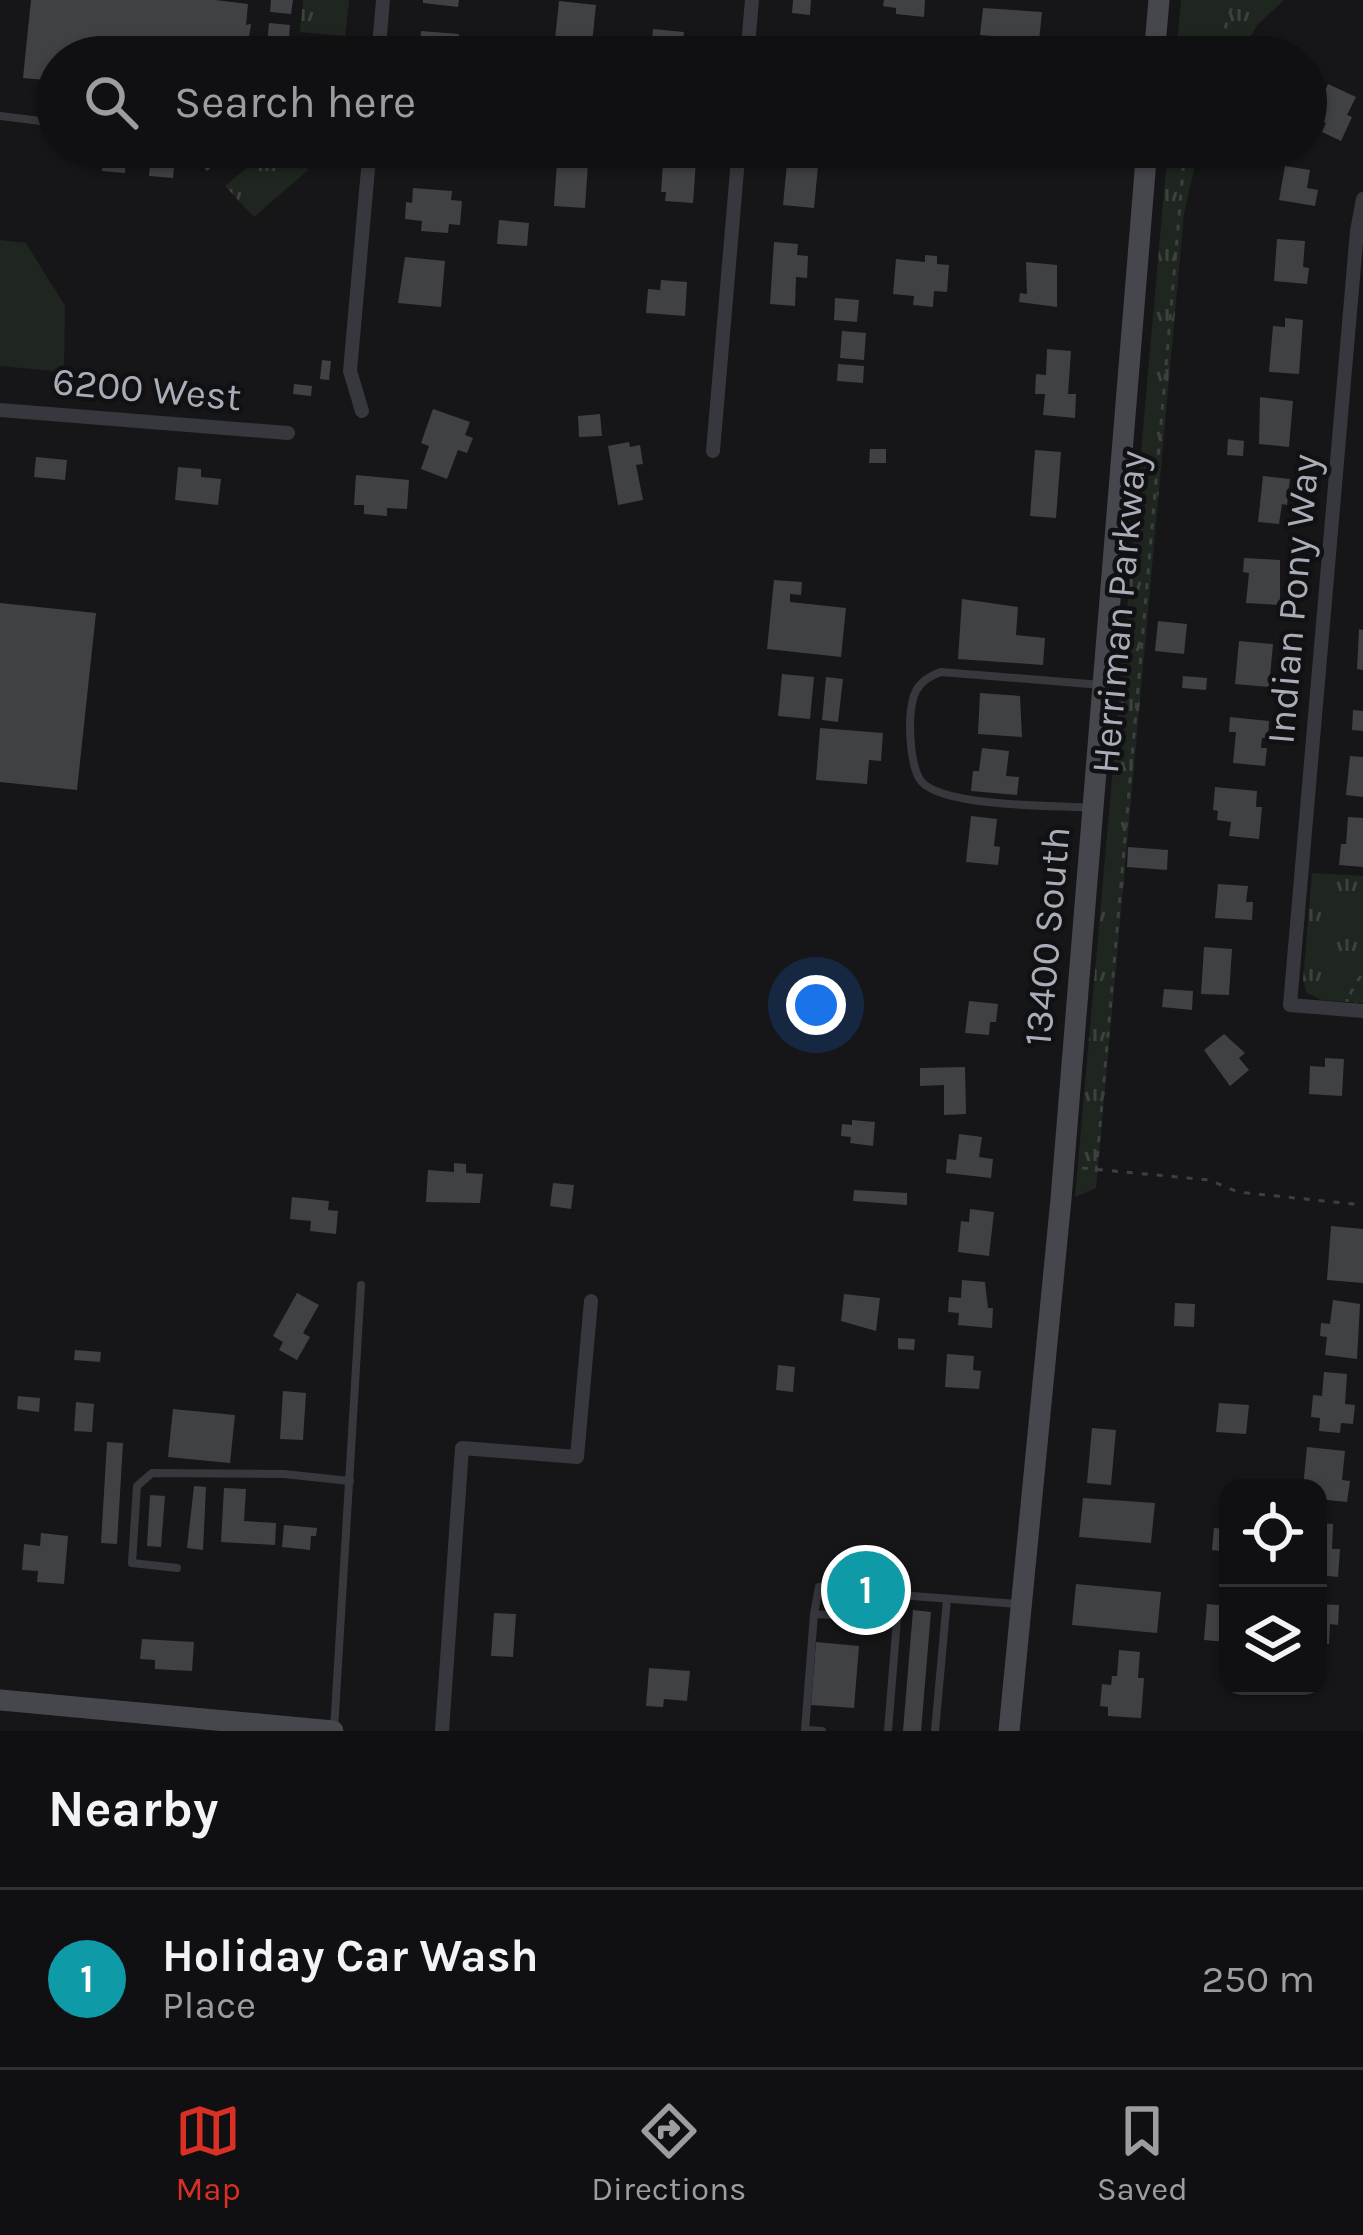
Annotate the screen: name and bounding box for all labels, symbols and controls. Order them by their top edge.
search box [36,36,1327,168]
icon: search [78,69,144,135]
text: Search here [174,76,416,128]
street label: 6200 West [51,358,243,420]
street label: Herriman Parkway [1082,449,1156,775]
street label: Indian Pony Way [1257,452,1329,746]
street label: 13400 South [1014,825,1079,1048]
your location [786,975,846,1035]
map controls [1219,1479,1327,1695]
button: locate [1219,1479,1327,1587]
pin: 1 [827,1545,905,1635]
button: layers [1219,1587,1327,1695]
text: Nearby [48,1779,218,1839]
text: Holiday Car Wash [162,1930,538,1982]
text: 1 [80,1956,94,2002]
text: 250 m [1201,1956,1315,2002]
text: Place [162,1982,256,2028]
tab: Map [175,2098,241,2208]
tab: Directions [591,2098,746,2208]
tab: Saved [1097,2098,1188,2208]

